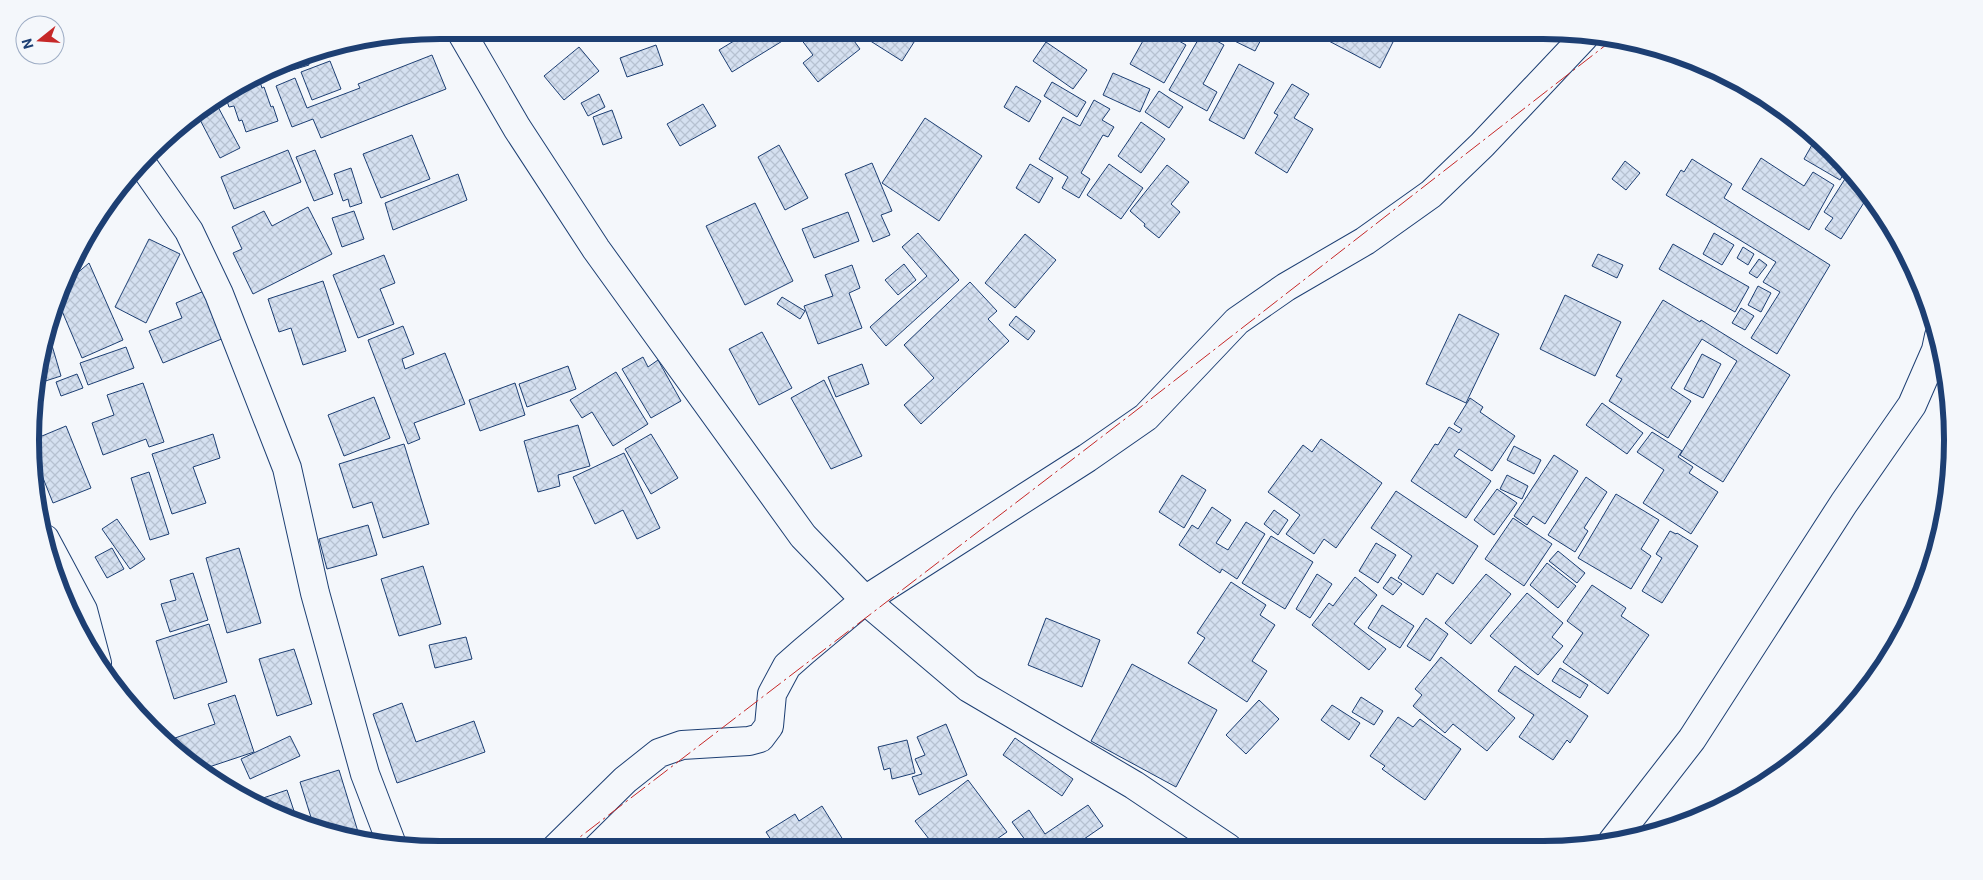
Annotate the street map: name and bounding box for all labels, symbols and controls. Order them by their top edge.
north arrow [15,15,65,65]
text: N [18,37,37,51]

